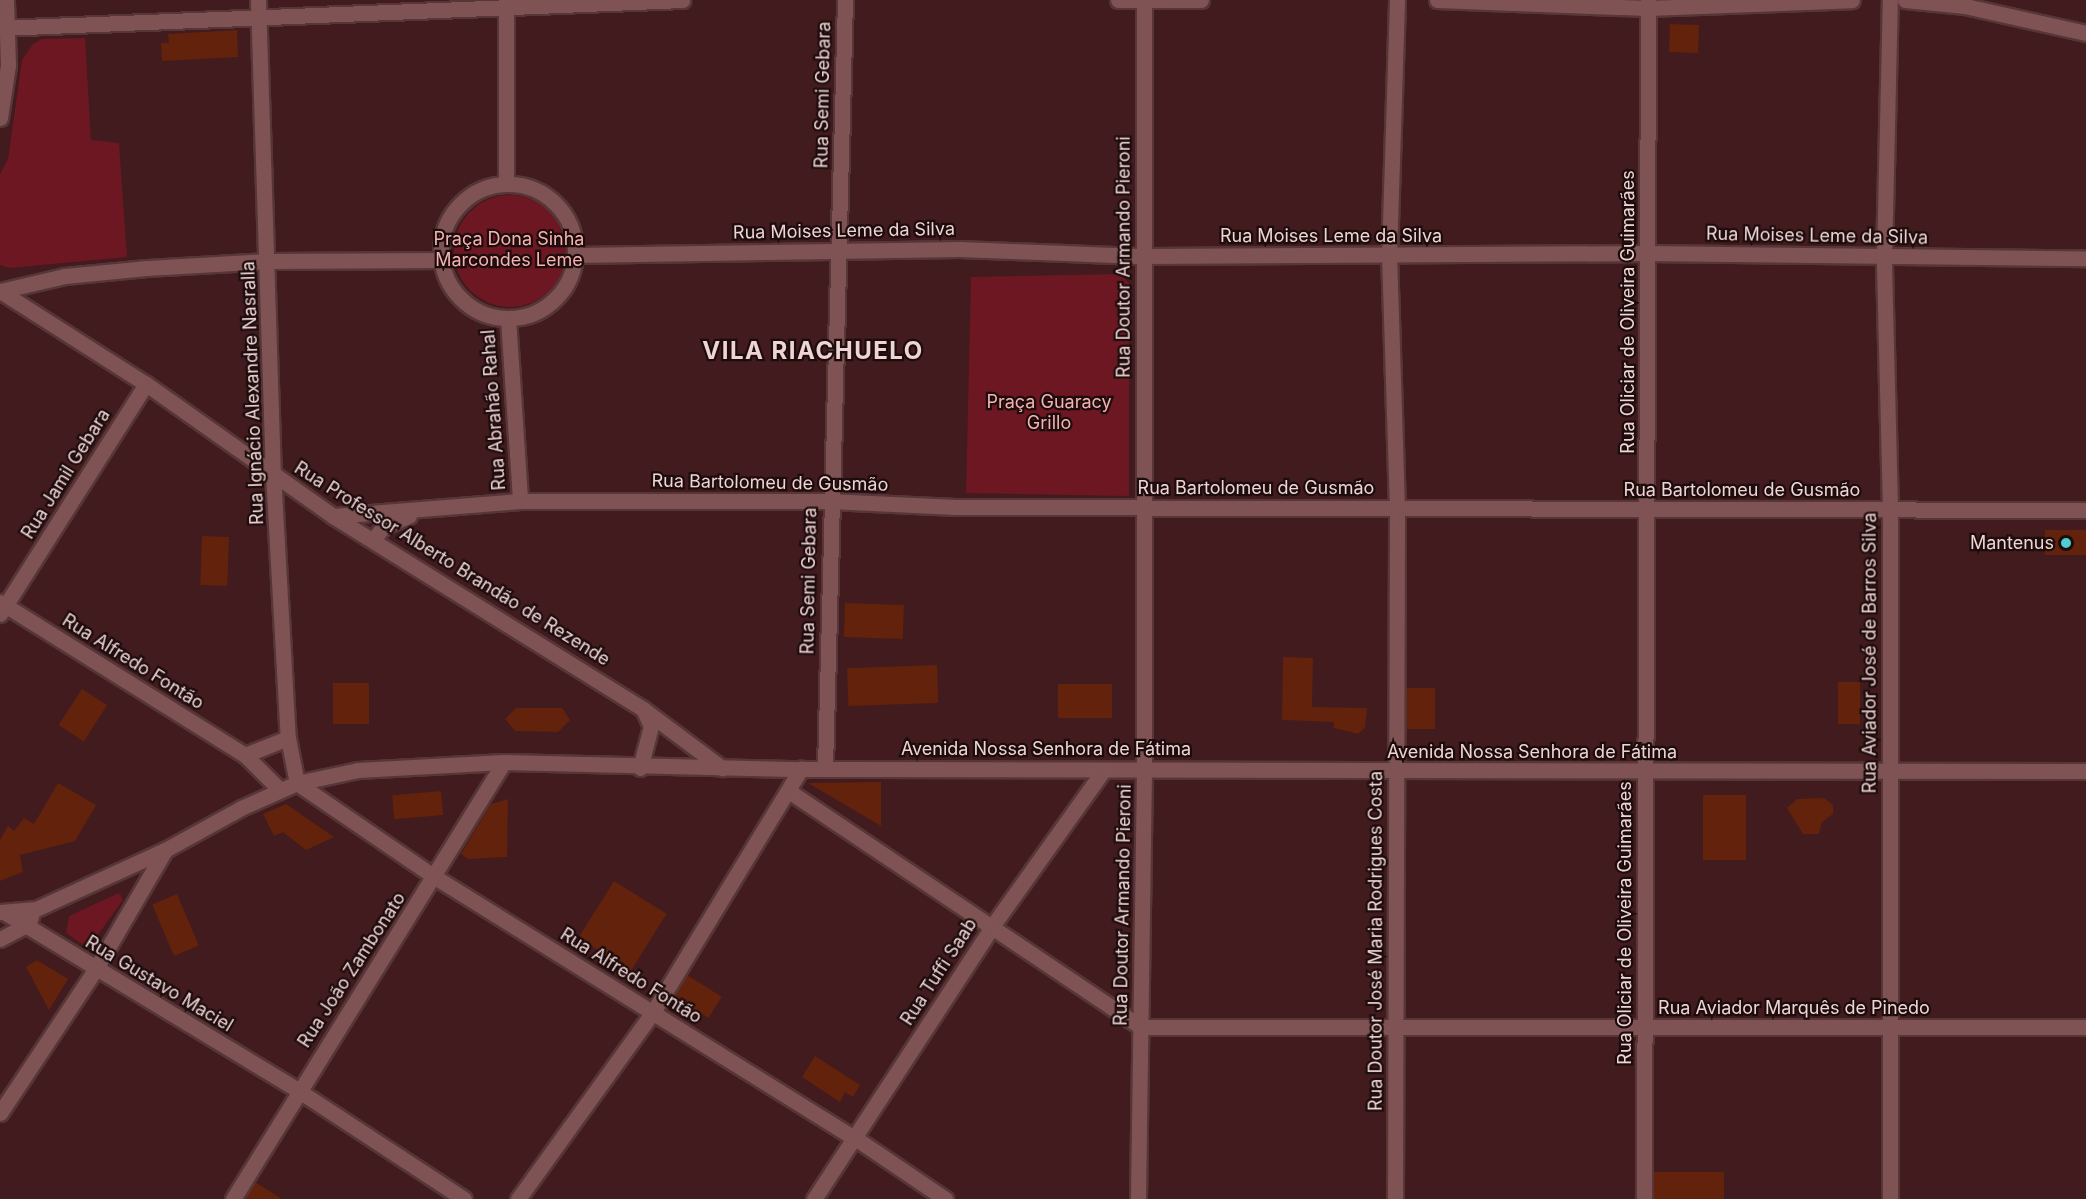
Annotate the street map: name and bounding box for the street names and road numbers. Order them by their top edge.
street label: Rua Semi Gebara [811,21,835,169]
street label: Rua Doutor Armando Pieroni [1113,136,1135,378]
street label: Rua Oliciar de Oliveira Guimarães [1617,170,1639,454]
street label: Rua Moises Leme da Silva [733,218,955,244]
street label: Rua Moises Leme da Silva [1706,223,1928,249]
street label: Rua Moises Leme da Silva [1220,225,1442,247]
street label: Rua Ignácio Alexandre Nasralla [238,261,268,525]
street label: Rua Abrahão Rahal [478,329,510,491]
street label: Rua Jamil Gebara [17,405,115,543]
street label: Rua Professor Alberto Brandão de Rezende [290,457,614,671]
street label: Rua Bartolomeu de Gusmão [651,470,889,496]
street label: Rua Bartolomeu de Gusmão [1138,477,1374,499]
street label: Rua Bartolomeu de Gusmão [1624,479,1860,501]
street label: Rua Semi Gebara [797,507,821,655]
street label: Rua Aviador José de Barros Silva [1859,513,1881,793]
street label: Rua Alfredo Fontão [58,610,208,714]
street label: Avenida Nossa Senhora de Fátima [901,738,1191,760]
street label: Avenida Nossa Senhora de Fátima [1387,741,1677,763]
street label: Rua Doutor José Maria Rodrigues Costa [1365,771,1387,1111]
street label: Rua Oliciar de Oliveira Guimarães [1614,781,1636,1065]
street label: Rua Doutor Armando Pieroni [1110,784,1136,1026]
street label: Rua João Zambonato [294,888,410,1052]
street label: Rua Tuffi Saab [896,914,982,1030]
street label: Rua Alfredo Fontão [556,924,706,1028]
street label: Rua Gustavo Maciel [81,931,237,1037]
street label: Rua Aviador Marquês de Pinedo [1658,997,1930,1019]

